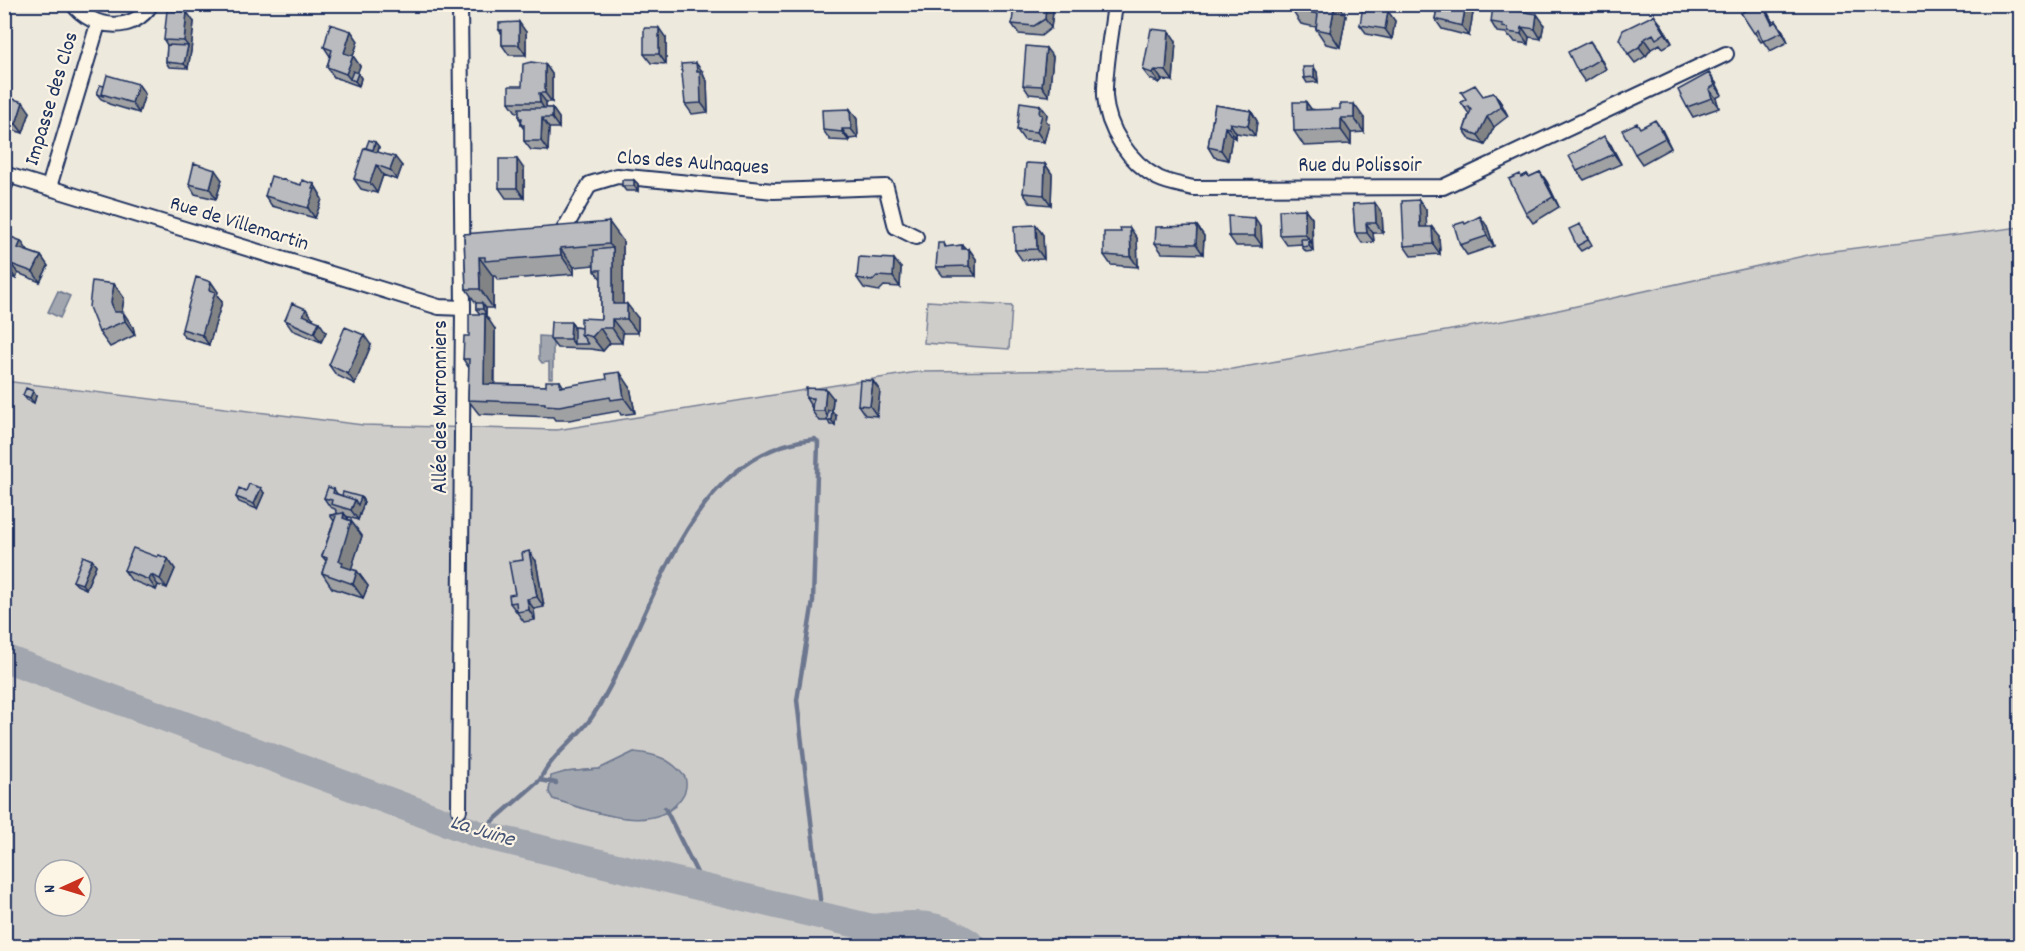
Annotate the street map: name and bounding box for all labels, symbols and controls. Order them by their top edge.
street label: Impasse des Clos [18,28,88,170]
street label: Clos des Aulnaques [616,144,770,184]
street label: Rue du Polissoir [1298,152,1422,182]
street label: Rue de Villemartin [166,190,312,260]
street label: Allée des Marronniers [427,320,457,494]
water label: La Juine [446,808,519,857]
north arrow [33,858,93,918]
text: N [39,884,62,894]

